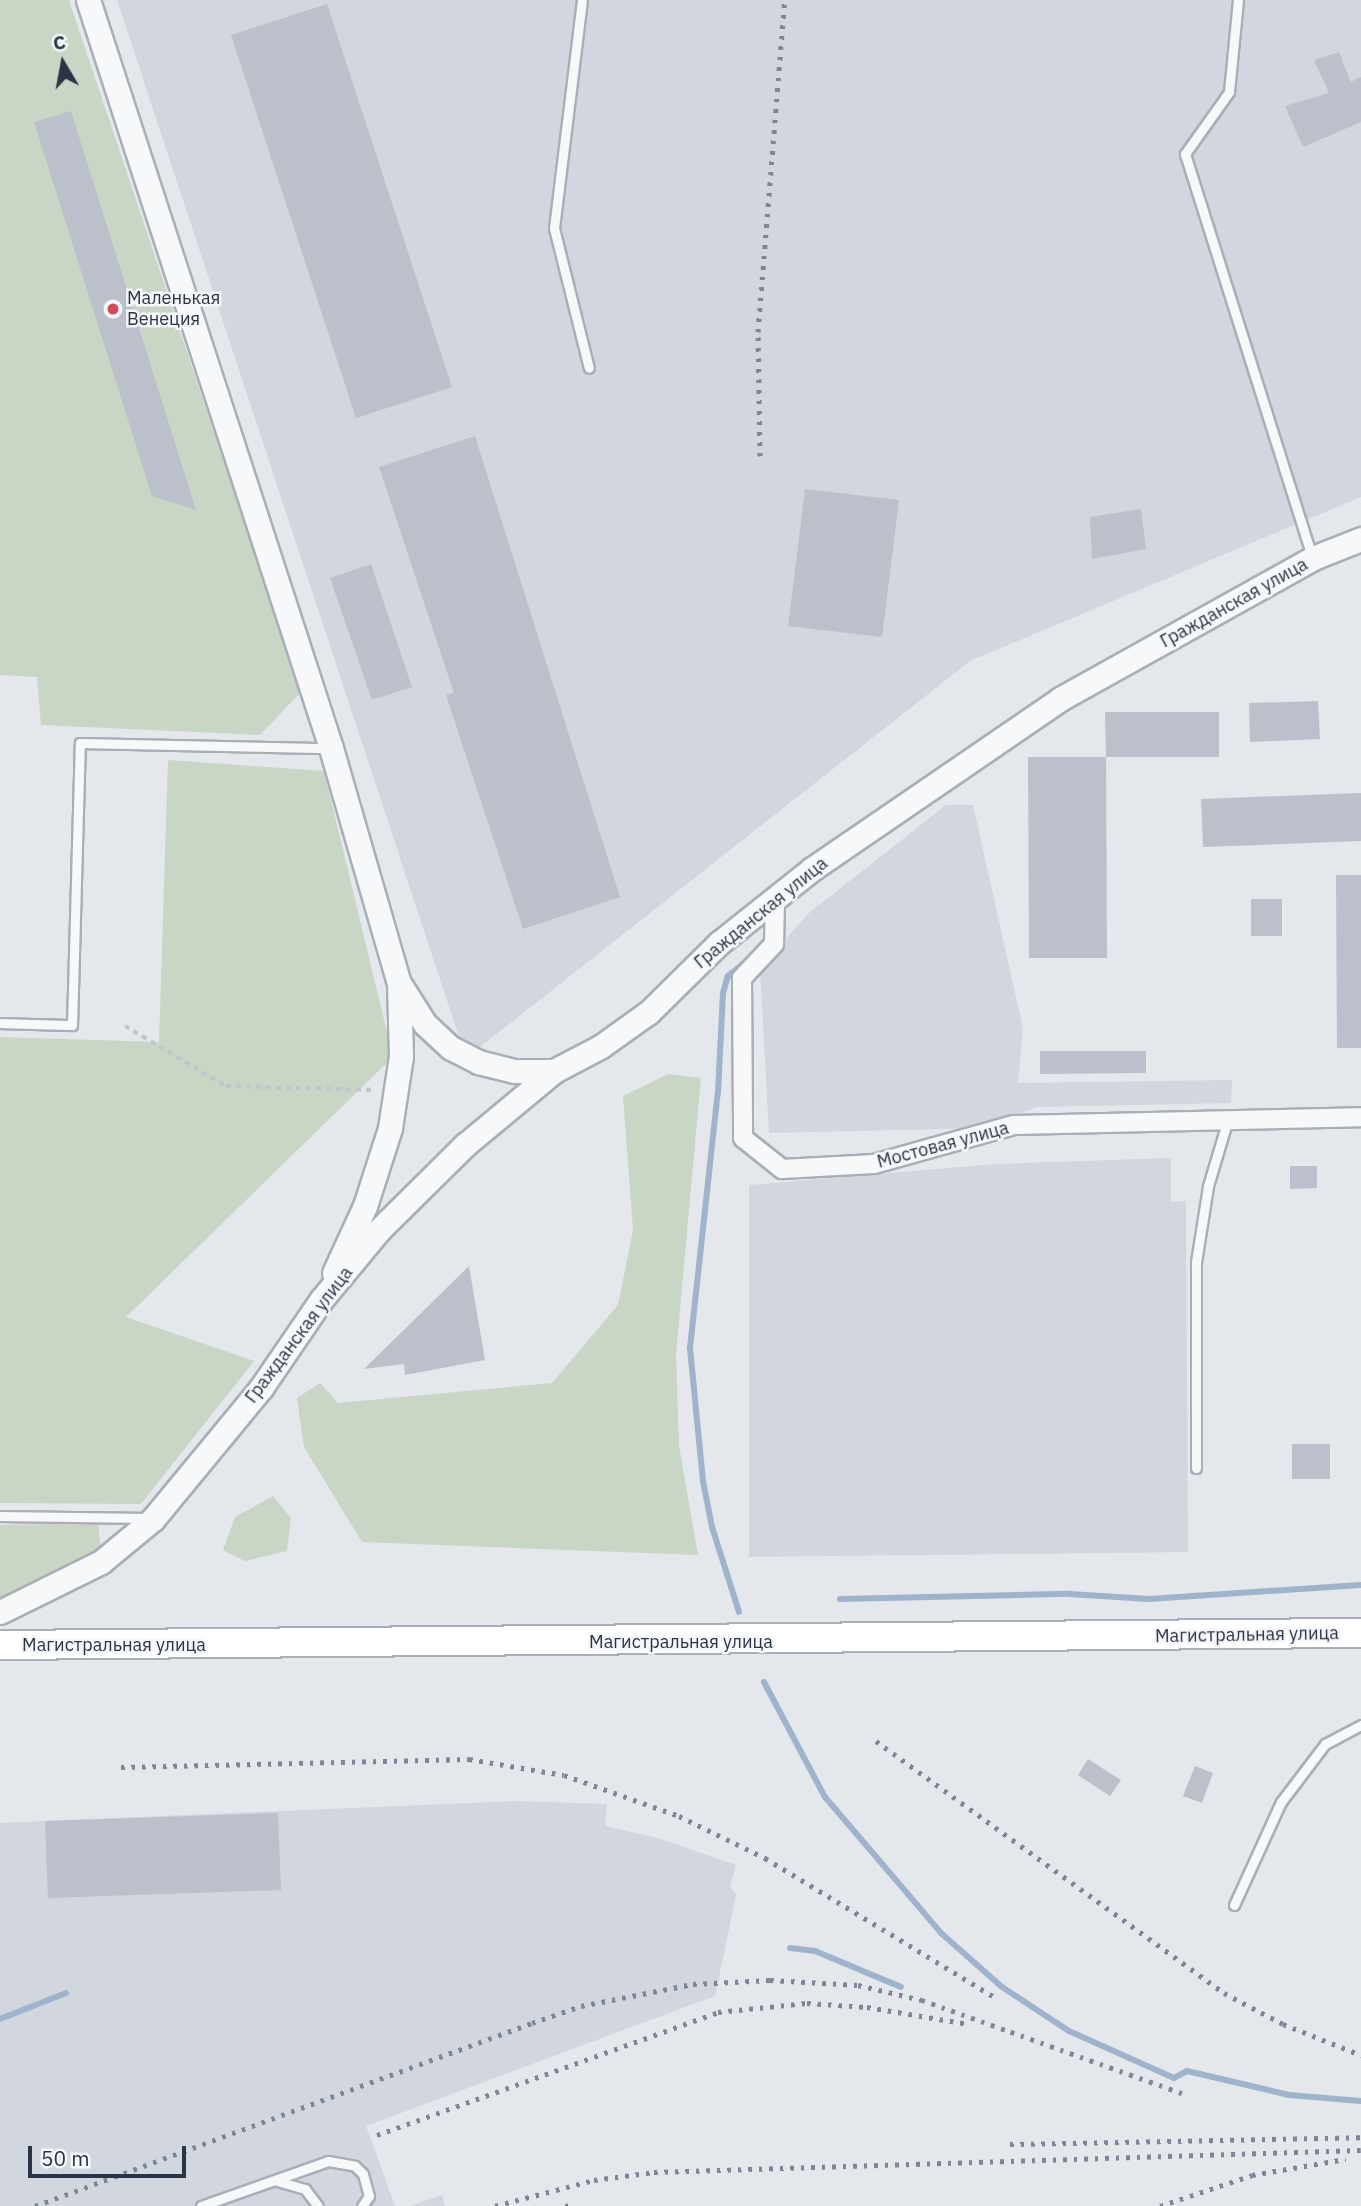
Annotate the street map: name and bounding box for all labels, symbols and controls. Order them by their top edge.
north arrow [28,28,98,98]
text: С [51,29,68,55]
place label: Маленькая Венеция [127,288,220,330]
marker: Маленькая Венеция [105,301,121,317]
street label: Гражданская улица [1157,554,1311,652]
street label: Гражданская улица [690,853,832,973]
street label: Мостовая улица [875,1117,1011,1173]
street label: Гражданская улица [241,1263,357,1407]
street label: Магистральная улица [1155,1623,1339,1647]
street label: Магистральная улица [589,1631,773,1653]
street label: Магистральная улица [22,1634,206,1656]
scale bar [32,2132,189,2176]
text: 50 m [41,2144,90,2172]

